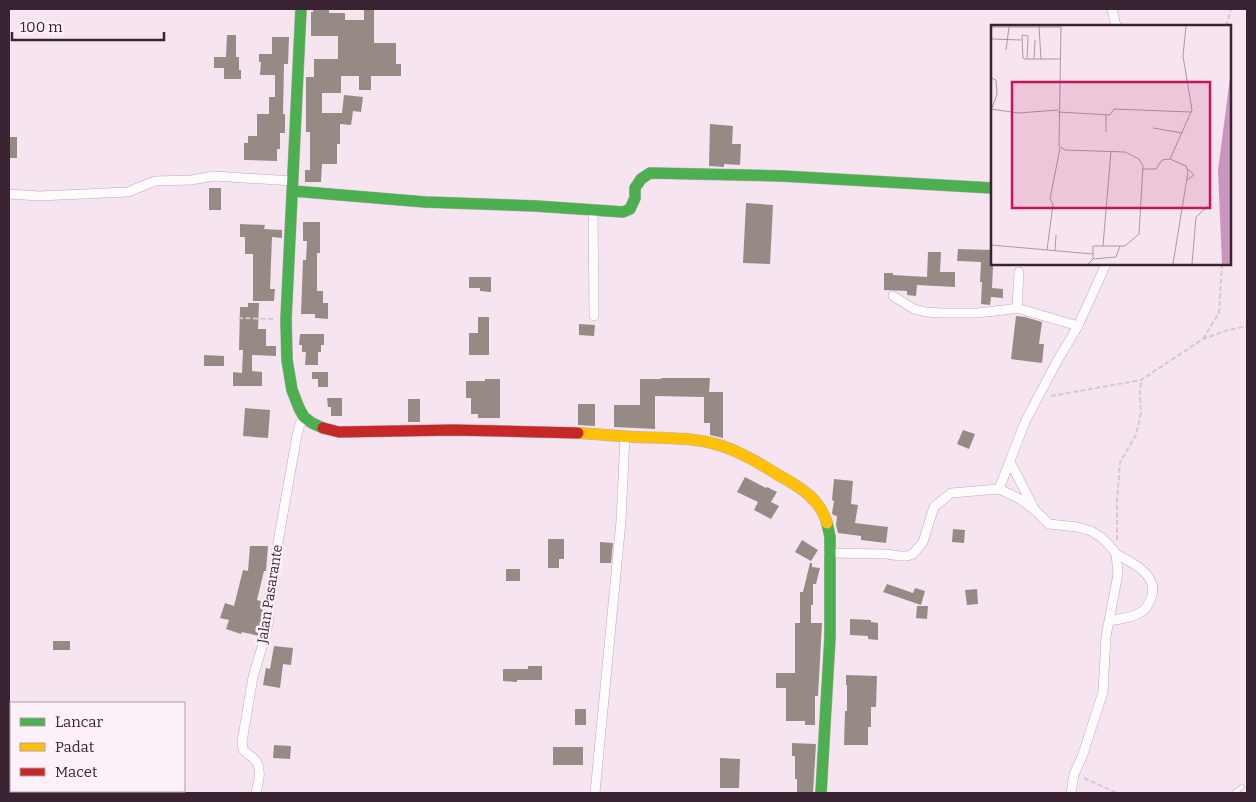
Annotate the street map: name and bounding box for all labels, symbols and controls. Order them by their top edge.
scale bar [12,10,165,42]
text: 100 m [20,18,63,36]
inset map [991,25,1231,265]
street label: Jalan Pasarante [254,543,286,646]
legend [10,702,185,792]
text: Lancar [55,713,103,731]
text: Padat [55,738,95,756]
text: Macet [55,763,98,781]

